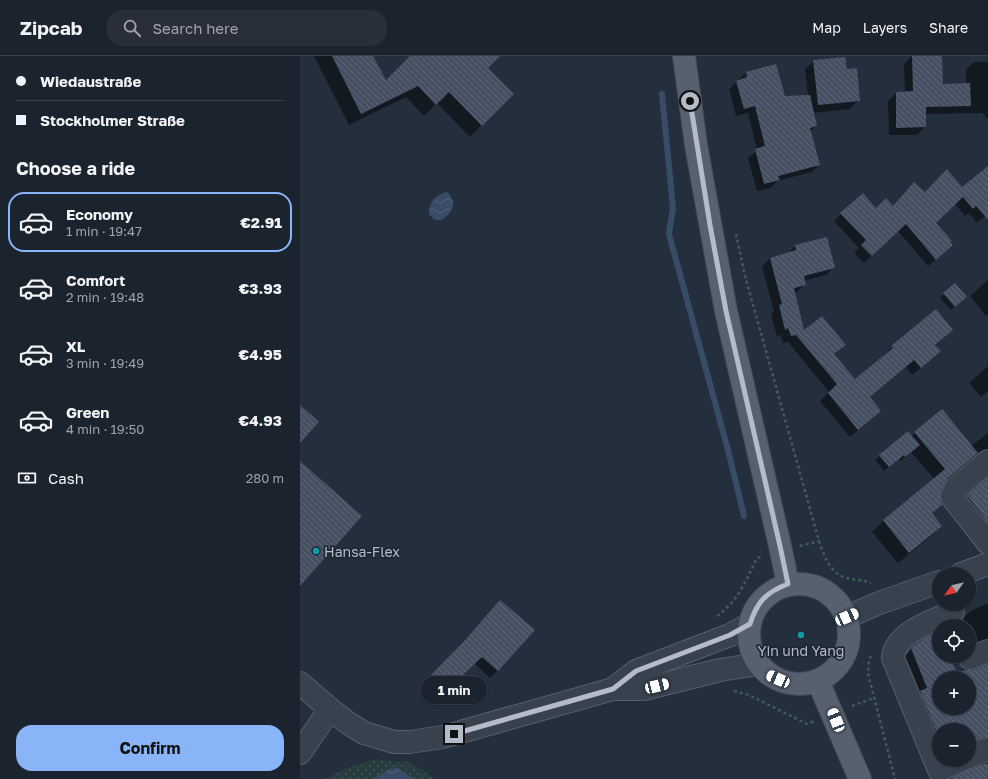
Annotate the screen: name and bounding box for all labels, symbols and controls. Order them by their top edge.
search box [107,10,387,46]
text: Zipcab [20,16,83,39]
icon: search [121,17,143,39]
text: Search here [153,19,238,37]
text: Map [812,19,841,36]
text: Layers [863,19,907,36]
text: Share [929,19,968,36]
text: Wiedaustraße [40,72,141,90]
route start [681,92,699,110]
text: Stockholmer Straße [40,111,185,129]
text: Choose a ride [16,157,135,179]
icon: car [18,204,54,240]
text: Economy [66,205,133,223]
text: €2.91 [240,213,282,231]
text: 1 min · 19:47 [66,223,142,239]
icon: car [18,270,54,306]
text: Comfort [66,271,125,289]
text: €3.93 [239,279,282,297]
text: 2 min · 19:48 [66,289,144,305]
icon: car [18,336,54,372]
text: XL [66,337,85,355]
text: €4.95 [239,345,282,363]
text: 3 min · 19:49 [66,355,144,371]
icon: car [18,402,54,438]
text: Green [66,403,109,421]
text: €4.93 [239,411,282,429]
text: 4 min · 19:50 [66,421,144,437]
icon: cash [16,467,38,489]
text: Cash [48,469,84,487]
text: 280 m [246,470,284,486]
place label: Hansa-Flex [324,543,400,560]
marker: Hansa-Flex [311,546,321,556]
north arrow [932,567,976,611]
map controls [932,567,976,767]
car [834,607,860,627]
button: locate [932,619,976,663]
marker: Yin und Yang [796,630,806,640]
place label: Yin und Yang [758,642,844,659]
car [765,669,791,689]
button: + [932,671,976,715]
callout: 1 min [421,676,487,704]
car [644,677,670,695]
text: 1 min [438,682,470,698]
car [826,707,846,733]
button: − [932,723,976,767]
button: Confirm [16,725,284,771]
route end [445,725,463,743]

